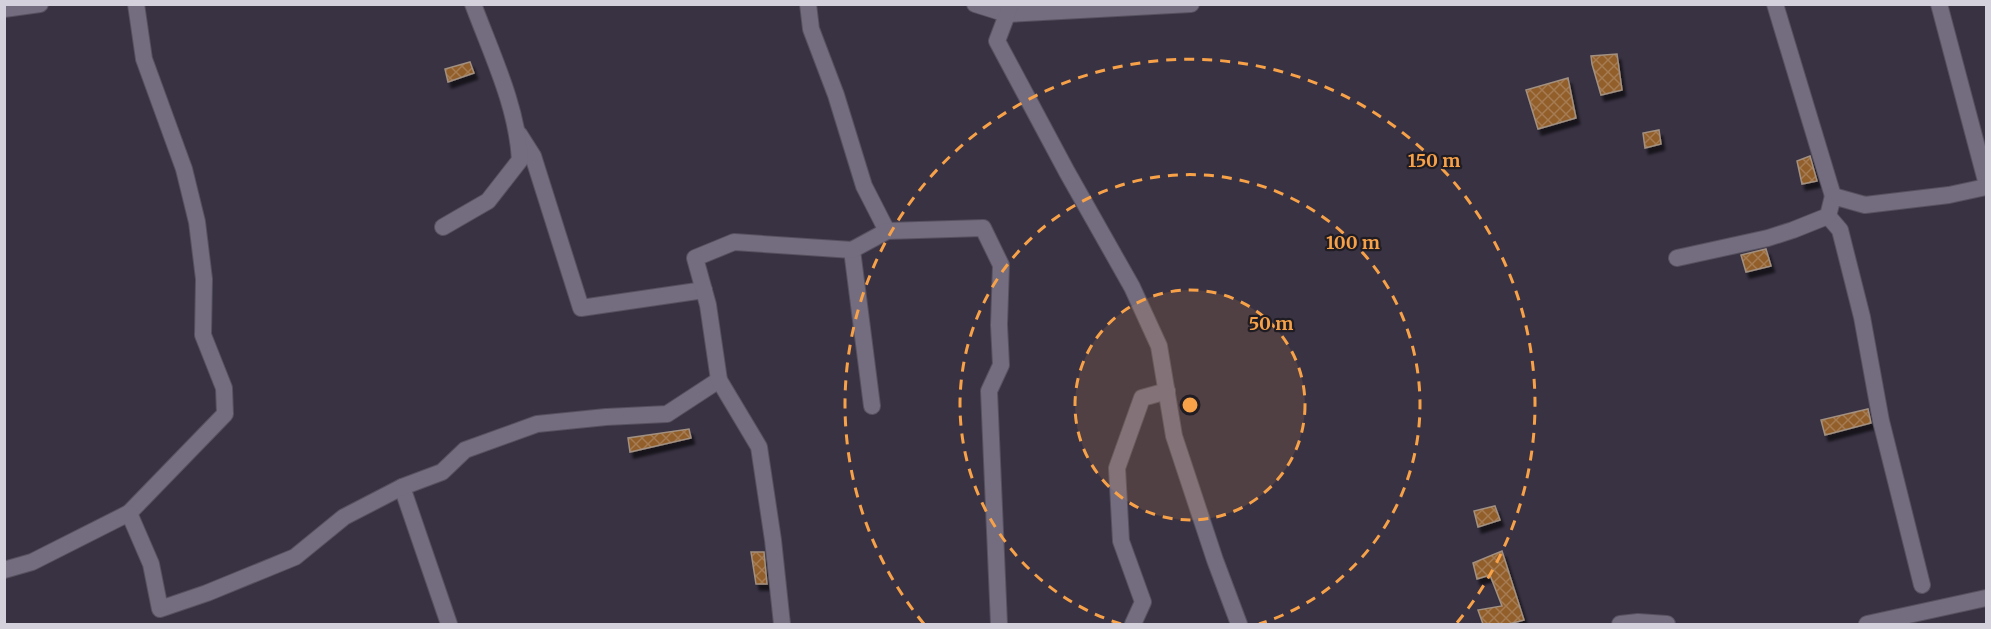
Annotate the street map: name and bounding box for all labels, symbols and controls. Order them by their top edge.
text: 150 m [1408,149,1460,172]
text: 100 m [1326,231,1380,254]
text: 50 m [1249,312,1293,335]
centre of rings [1180,395,1200,415]

